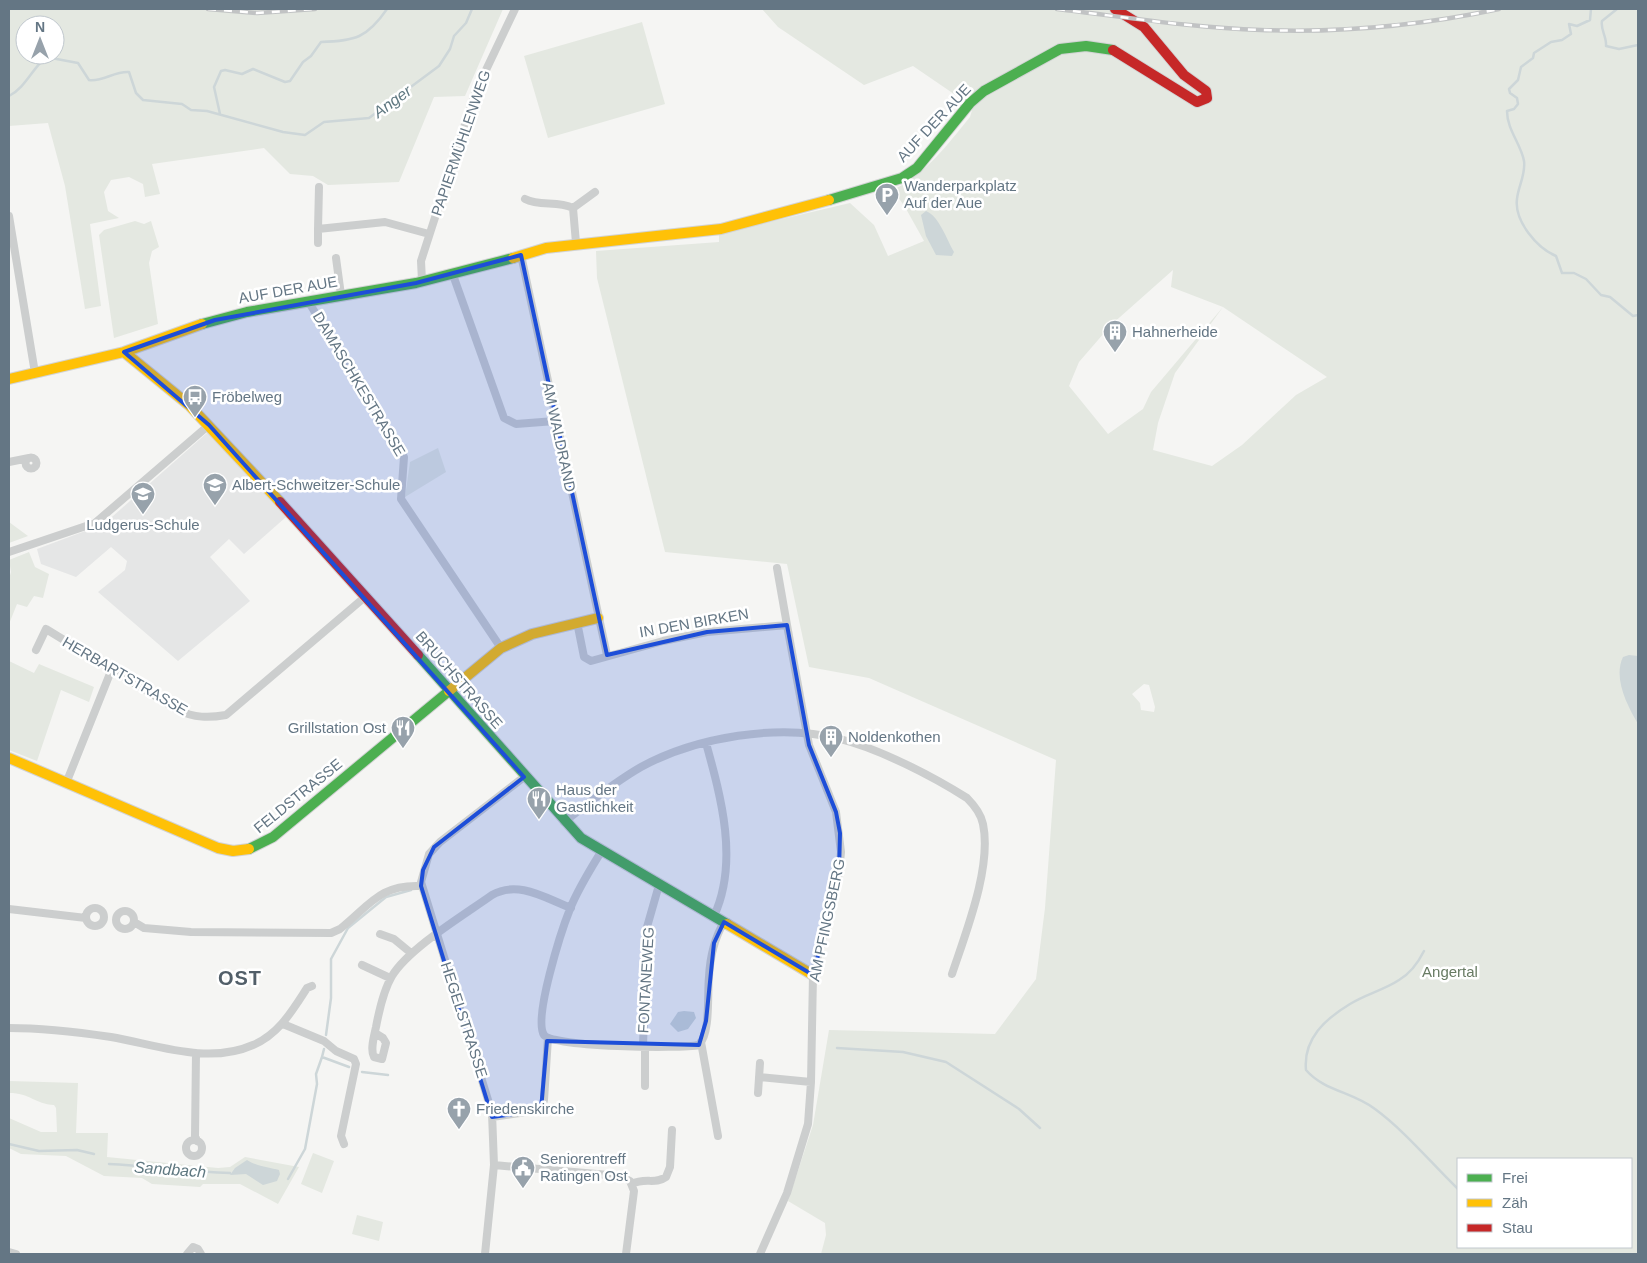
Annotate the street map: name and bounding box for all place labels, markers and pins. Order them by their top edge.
place label: Wanderparkplatz Auf der Aue [904,177,1017,211]
parking icon: Wanderparkplatz Auf der Aue [874,182,900,216]
building icon: Hahnerheide [1102,319,1128,353]
place label: Hahnerheide [1132,323,1218,340]
bus stop icon: Fröbelweg [182,384,208,418]
place label: Fröbelweg [212,388,282,405]
school or university icon: Albert-Schweitzer-Schule [202,472,228,506]
place label: Albert-Schweitzer-Schule [232,476,400,493]
school or university icon: Ludgerus-Schule [130,481,156,515]
place label: Ludgerus-Schule [86,516,200,533]
restaurant icon: Grillstation Ost [390,715,416,749]
place label: Grillstation Ost [288,719,387,736]
building icon: Noldenkothen [818,724,844,758]
place label: Noldenkothen [848,728,941,745]
place label: Haus der Gastlichkeit [556,781,634,815]
restaurant icon: Haus der Gastlichkeit [526,786,552,820]
church icon: Friedenskirche [446,1096,472,1130]
place label: Friedenskirche [476,1100,574,1117]
place label: Seniorentreff Ratingen Ost [540,1150,628,1184]
public building icon: Seniorentreff Ratingen Ost [510,1155,536,1189]

